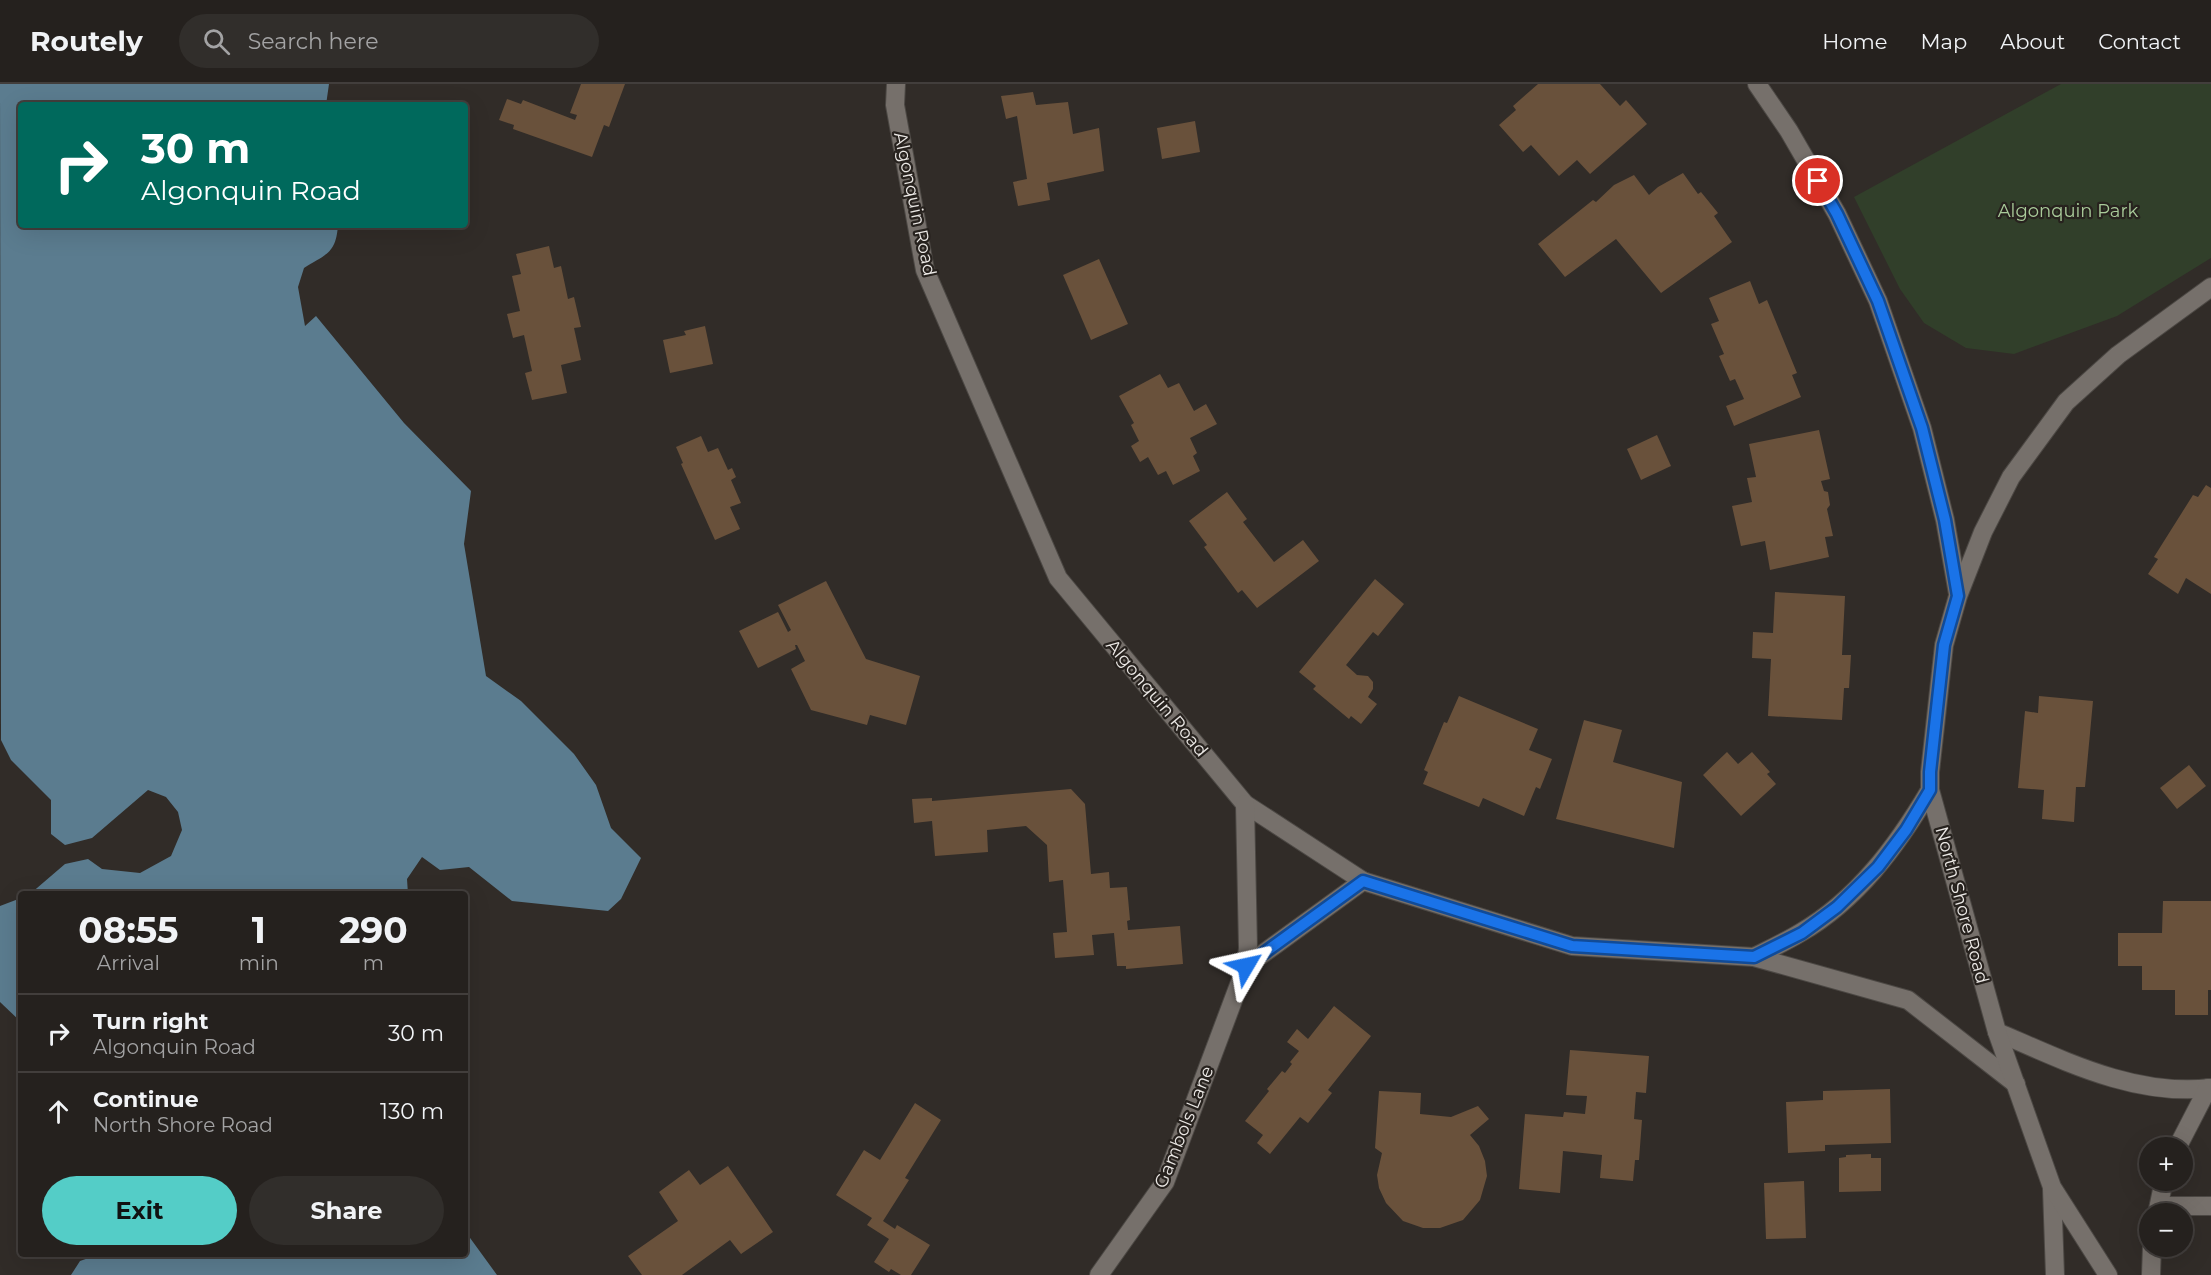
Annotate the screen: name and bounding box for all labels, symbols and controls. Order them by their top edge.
search box [179,14,599,68]
text: Routely [30,24,143,58]
icon: search [200,25,233,58]
text: Search here [248,28,379,55]
text: Home [1822,29,1887,54]
text: Map [1920,29,1967,54]
text: About [2000,29,2065,54]
text: Contact [2098,29,2181,54]
text: 30 m [141,122,250,174]
icon: right [42,126,120,204]
street label: Algonquin Road [889,130,941,278]
pin [1792,155,1843,206]
icon: arrive [1801,164,1834,197]
text: Algonquin Road [141,174,361,207]
park label: Algonquin Park [1998,200,2139,222]
street label: Algonquin Road [1101,635,1213,761]
street label: North Shore Road [1930,824,1994,986]
text: 08:55 [78,908,179,952]
text: 1 [252,908,266,952]
text: 290 [339,908,408,952]
position arrow [1214,934,1278,998]
text: Arrival [97,951,160,975]
text: min [239,951,279,975]
text: m [363,951,384,975]
text: Turn right [93,1008,208,1035]
icon: right [42,1017,75,1050]
text: 30 m [388,1020,444,1047]
text: Algonquin Road [93,1035,256,1059]
street label: Gambols Lane [1150,1063,1219,1191]
text: Continue [93,1086,199,1113]
icon: ahead [42,1095,75,1128]
text: 130 m [380,1098,444,1125]
text: North Shore Road [93,1113,273,1137]
map controls [2139,1137,2193,1257]
button: + [2139,1137,2193,1191]
button: Exit [42,1176,237,1245]
button: Share [249,1176,444,1245]
button: − [2139,1203,2193,1257]

